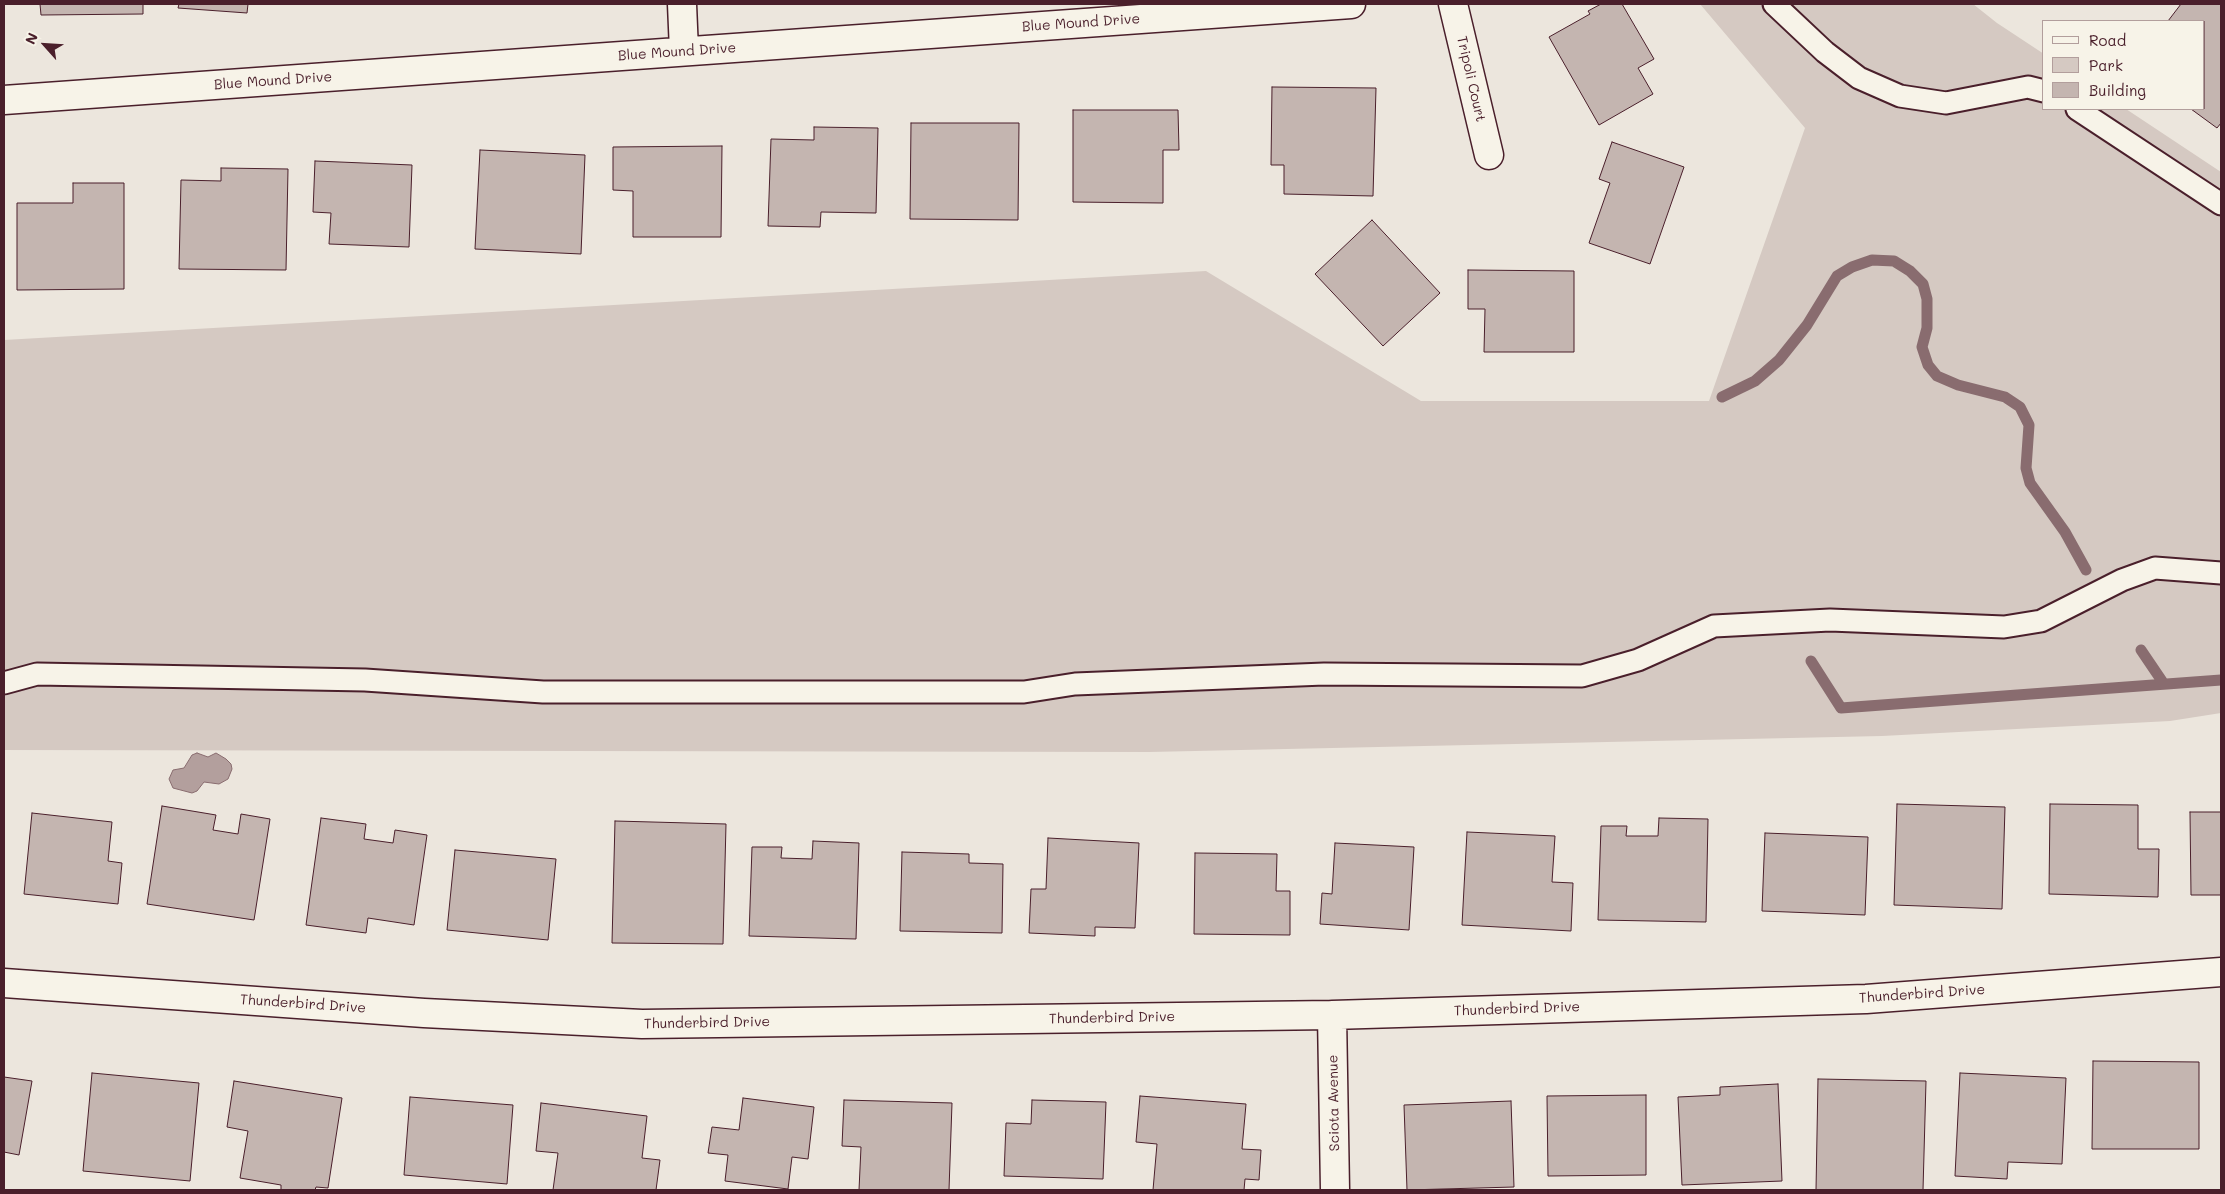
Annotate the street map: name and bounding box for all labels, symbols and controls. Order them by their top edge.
street label: Blue Mound Drive [1021,10,1141,36]
north arrow [20,20,70,70]
legend [2042,20,2205,110]
text: N [20,29,42,47]
text: Road [2089,30,2126,50]
street label: Tripoli Court [1453,34,1489,124]
street label: Blue Mound Drive [617,39,737,65]
text: Park [2089,55,2123,75]
street label: Blue Mound Drive [213,68,333,94]
text: Building [2089,80,2146,100]
street label: Thunderbird Drive [1858,981,1986,1007]
street label: Thunderbird Drive [239,991,367,1017]
street label: Thunderbird Drive [1454,998,1580,1020]
street label: Thunderbird Drive [1049,1008,1175,1028]
street label: Thunderbird Drive [644,1013,770,1033]
street label: Sciota Avenue [1325,1055,1343,1151]

